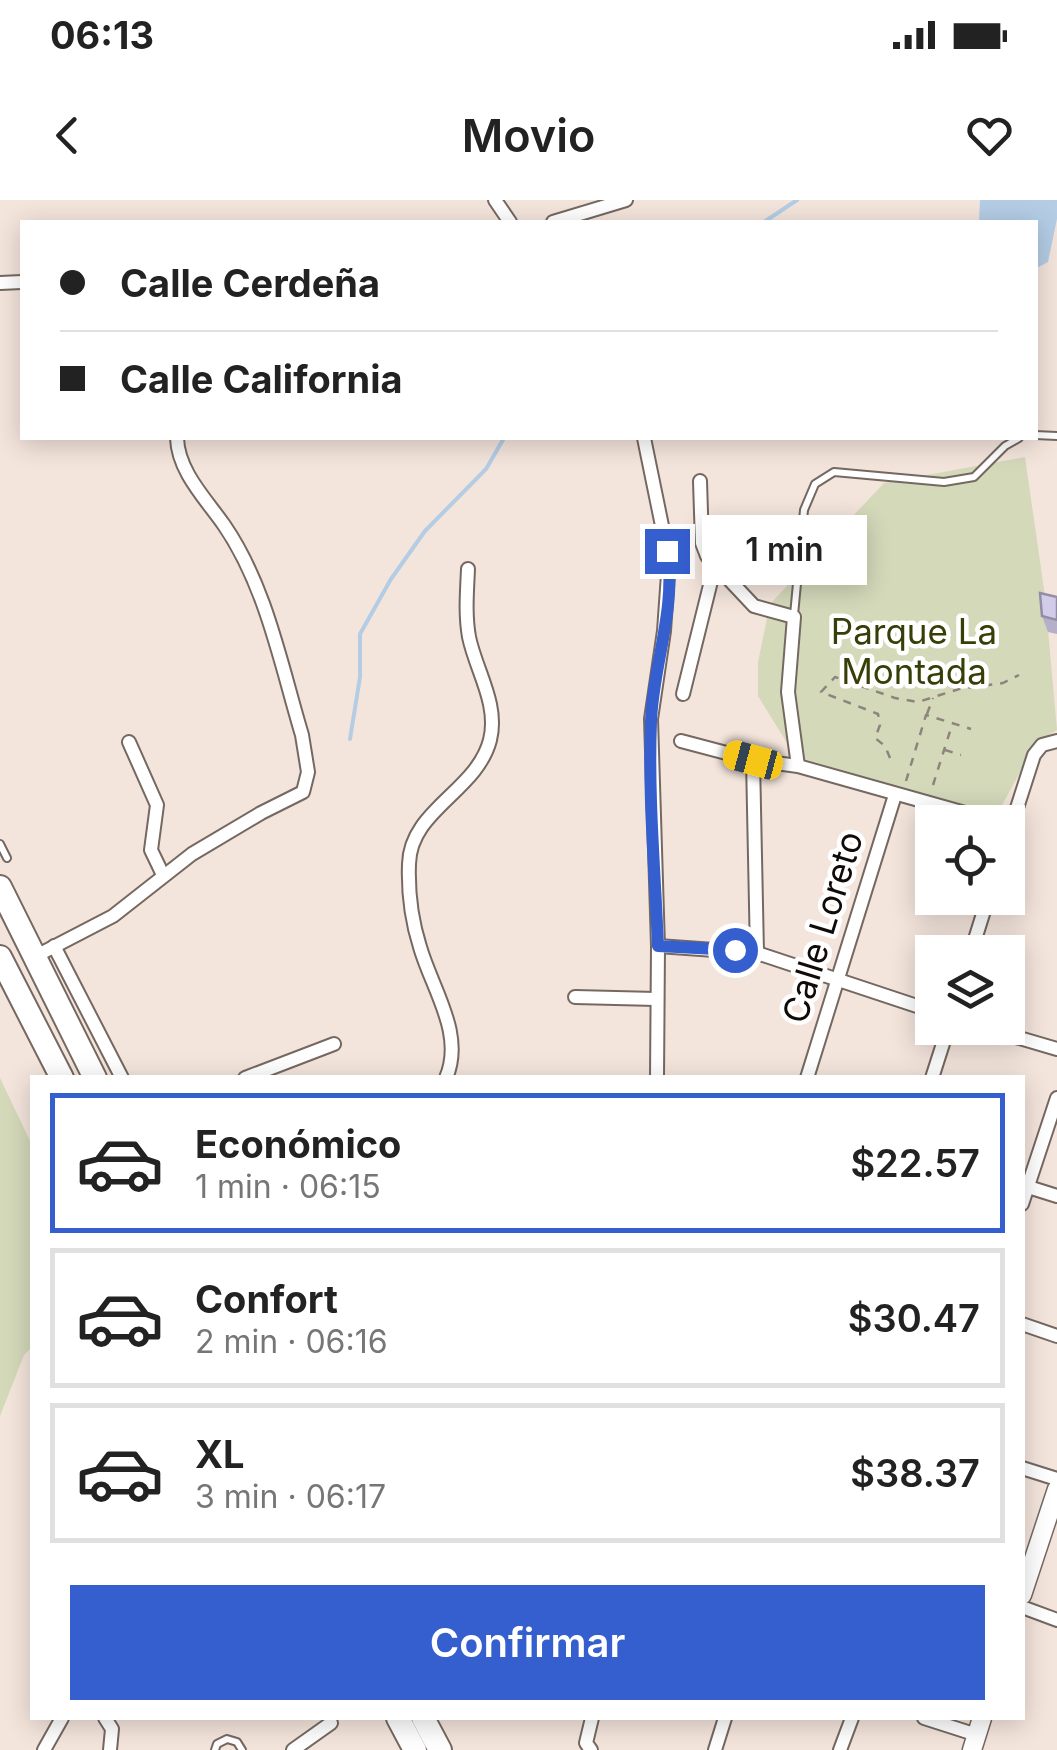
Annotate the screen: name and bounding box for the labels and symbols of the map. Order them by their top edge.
callout: 1 min [702,516,867,586]
route end [645,529,690,574]
park label: Parque La Montada [831,610,997,692]
car [720,738,786,782]
street label: Calle Loreto [773,826,871,1028]
route start [713,928,758,973]

